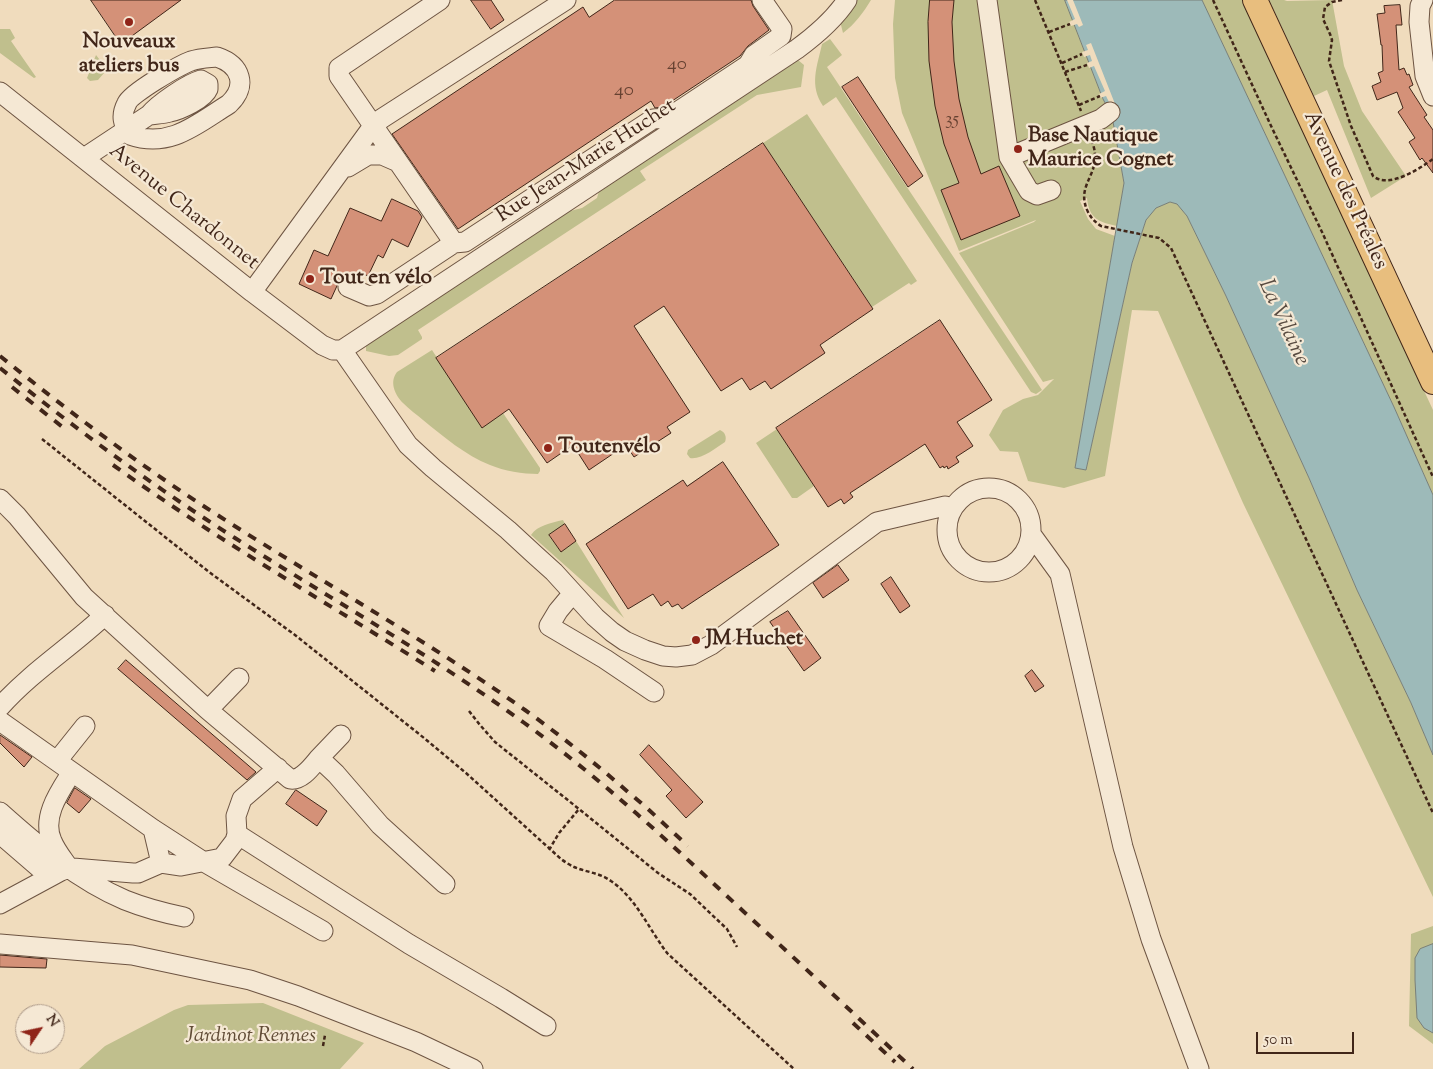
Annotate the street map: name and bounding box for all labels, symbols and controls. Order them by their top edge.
marker: Nouveaux ateliers bus [123,16,135,28]
place label: Nouveaux ateliers bus [79,30,179,80]
house number: 40 [667,55,687,77]
house number: 40 [614,81,634,103]
street label: Rue Jean-Marie Huchet [492,94,682,230]
street label: Avenue des Préales [1296,108,1392,274]
house number: 35 [945,110,959,132]
place label: Base Nautique Maurice Cognet [1028,124,1173,174]
street label: Avenue Chardonnet [103,140,263,276]
marker: Base Nautique Maurice Cognet [1012,143,1024,155]
place label: Tout en vélo [320,266,432,292]
marker: Tout en vélo [304,273,316,285]
water label: La Vilaine [1251,276,1313,370]
place label: Toutenvélo [558,435,660,461]
marker: Toutenvélo [542,442,554,454]
place label: JM Huchet [706,627,803,653]
marker: JM Huchet [690,634,702,646]
north arrow [15,1004,65,1054]
text: N [40,1011,63,1031]
scale bar [1258,1022,1356,1054]
park label: Jardinot Rennes [186,1024,316,1050]
text: 50 m [1264,1030,1293,1051]

